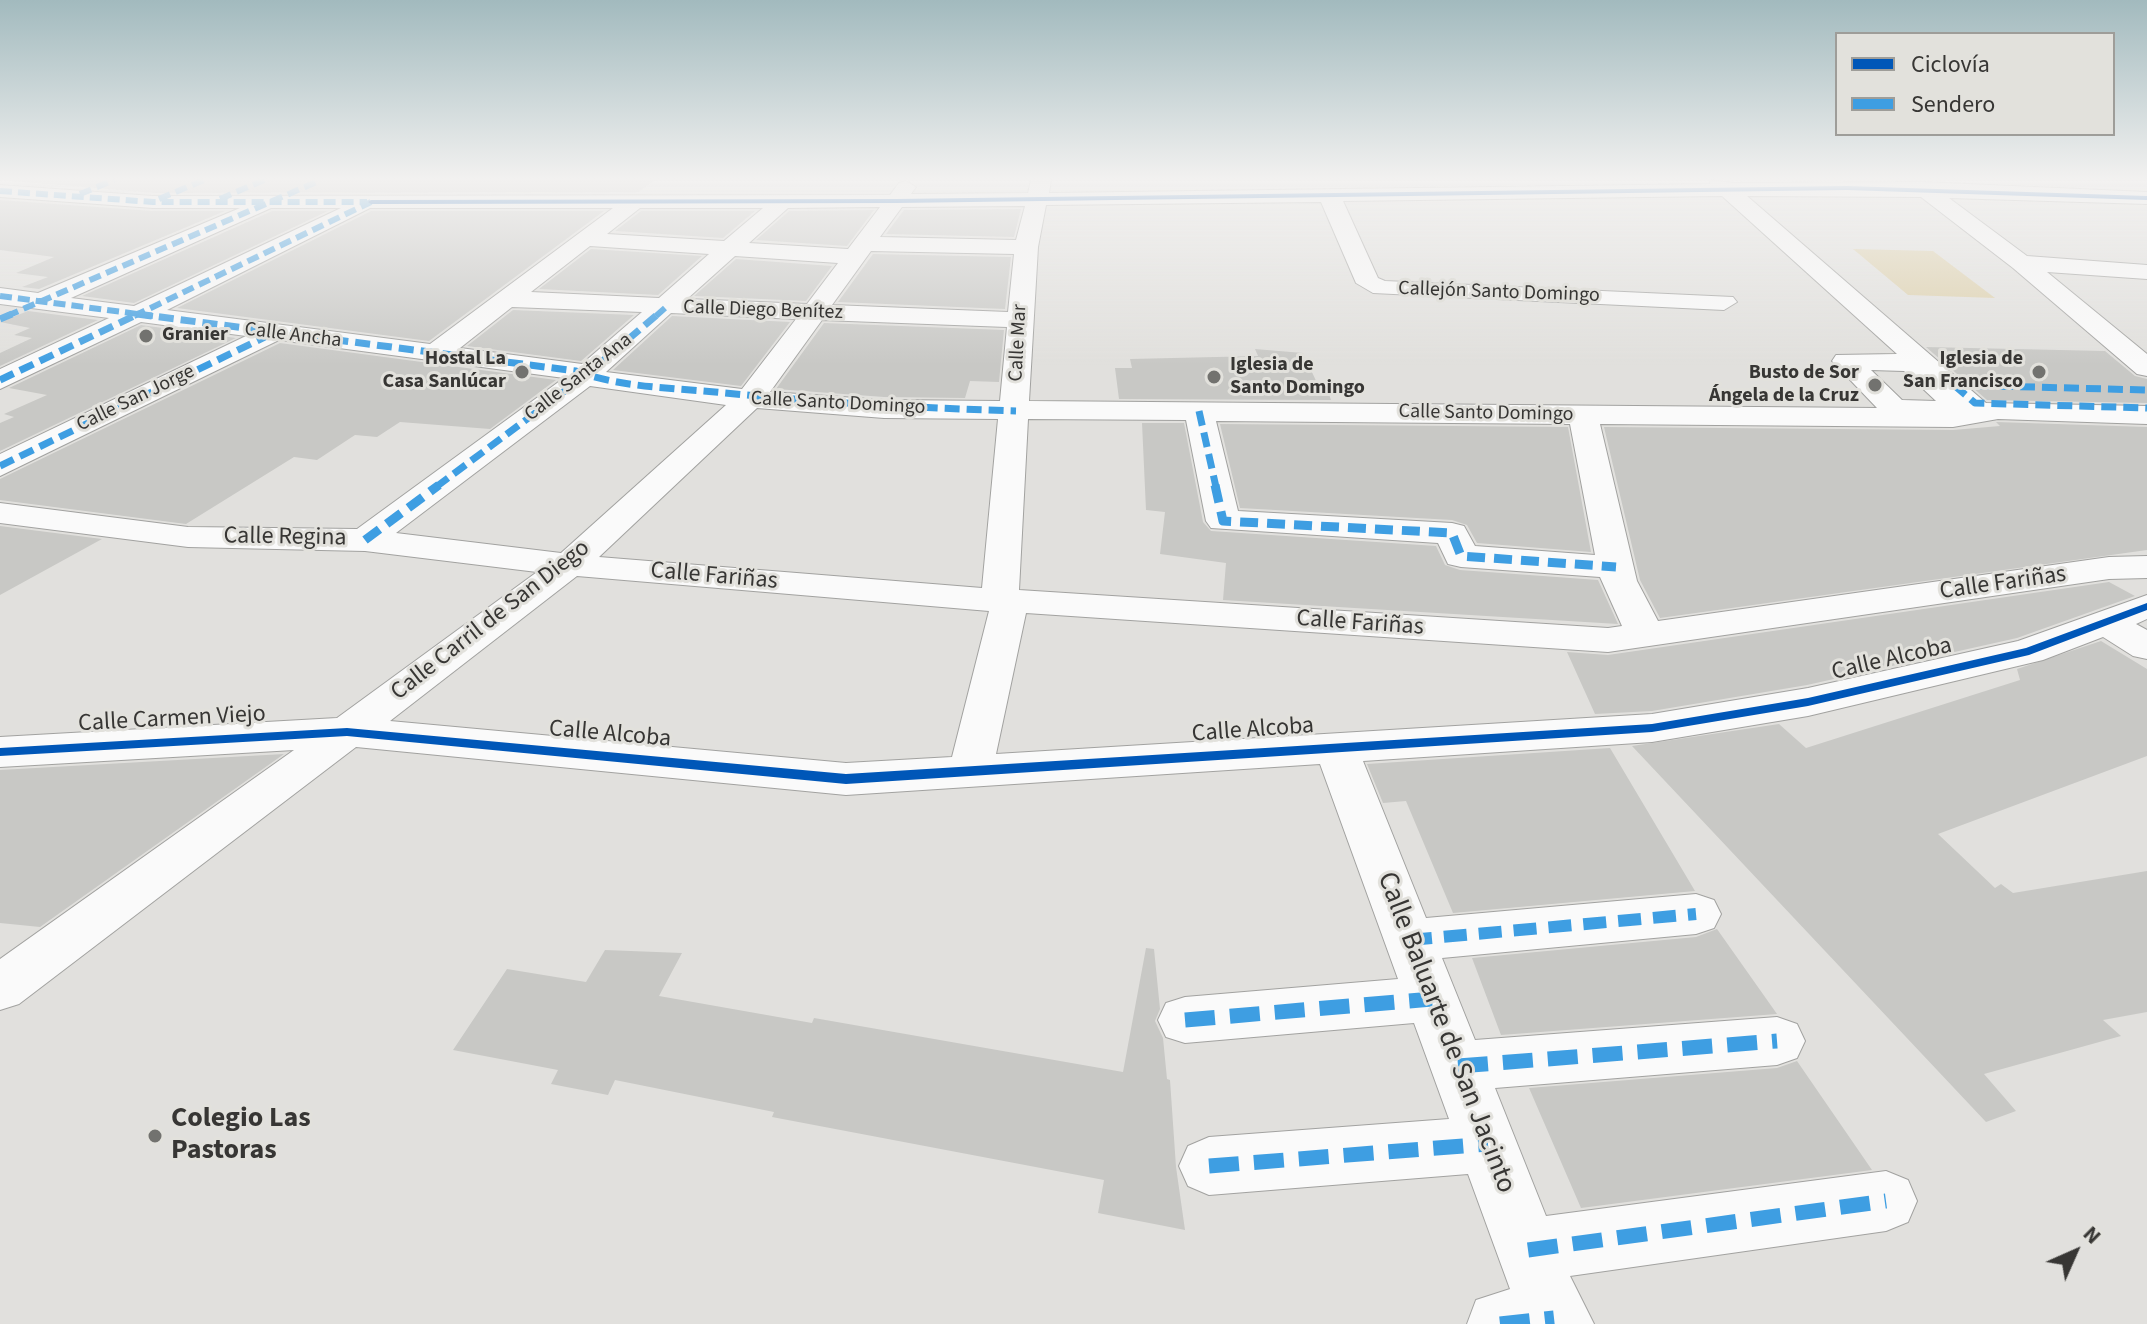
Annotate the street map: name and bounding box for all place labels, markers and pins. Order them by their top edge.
place label: Granier [162,324,228,348]
marker: Granier [137,327,155,345]
place label: Hostal La Casa Sanlúcar [383,348,506,395]
place label: Iglesia de San Francisco [1903,348,2023,395]
place label: Iglesia de Santo Domingo [1230,354,1365,401]
place label: Busto de Sor Ángela de la Cruz [1709,362,1859,409]
marker: Hostal La Casa Sanlúcar [513,363,531,381]
marker: Iglesia de San Francisco [2030,363,2048,381]
marker: Iglesia de Santo Domingo [1205,368,1223,386]
marker: Busto de Sor Ángela de la Cruz [1866,376,1884,394]
place label: Colegio Las Pastoras [171,1103,311,1169]
marker: Colegio Las Pastoras [146,1127,164,1145]

